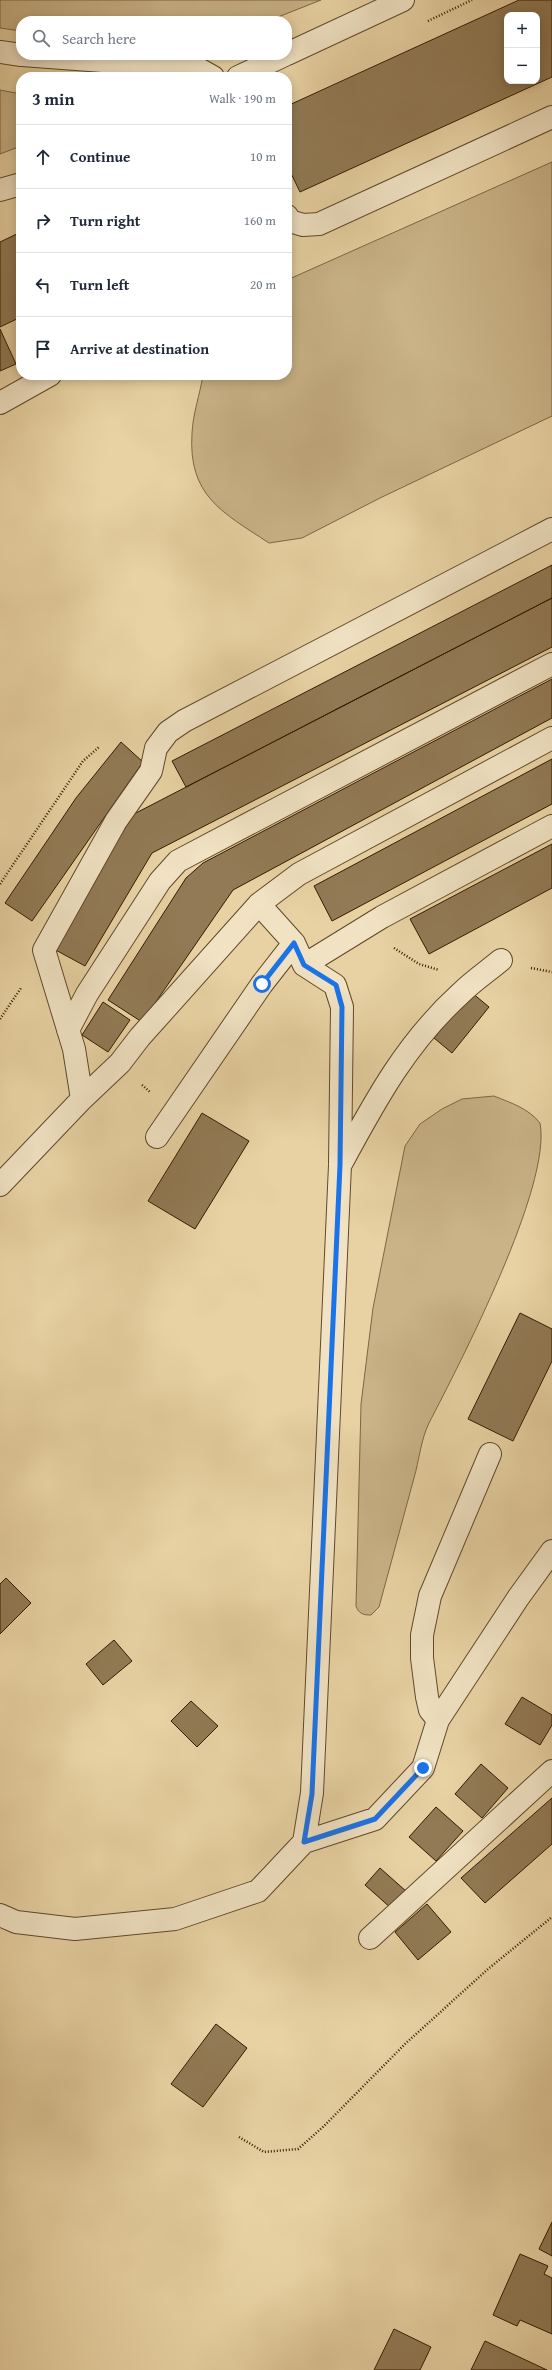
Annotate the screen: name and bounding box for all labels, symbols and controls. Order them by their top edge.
map controls [504,12,540,84]
button: + [504,12,540,48]
search box [16,16,292,60]
icon: search [30,27,52,49]
text: Search here [62,28,136,49]
button: − [504,48,540,84]
text: 3 min [32,86,74,111]
text: Walk · 190 m [209,89,276,108]
icon: ahead [32,146,54,168]
text: Continue [70,146,131,167]
text: 10 m [250,147,276,166]
icon: right [32,210,54,232]
text: Turn right [70,210,141,231]
text: 160 m [244,211,276,230]
icon: left [32,274,54,296]
text: Turn left [70,274,129,295]
text: 20 m [250,275,276,294]
icon: arrive [32,338,54,360]
text: Arrive at destination [70,338,209,359]
route start [253,975,271,993]
route end [414,1759,432,1777]

